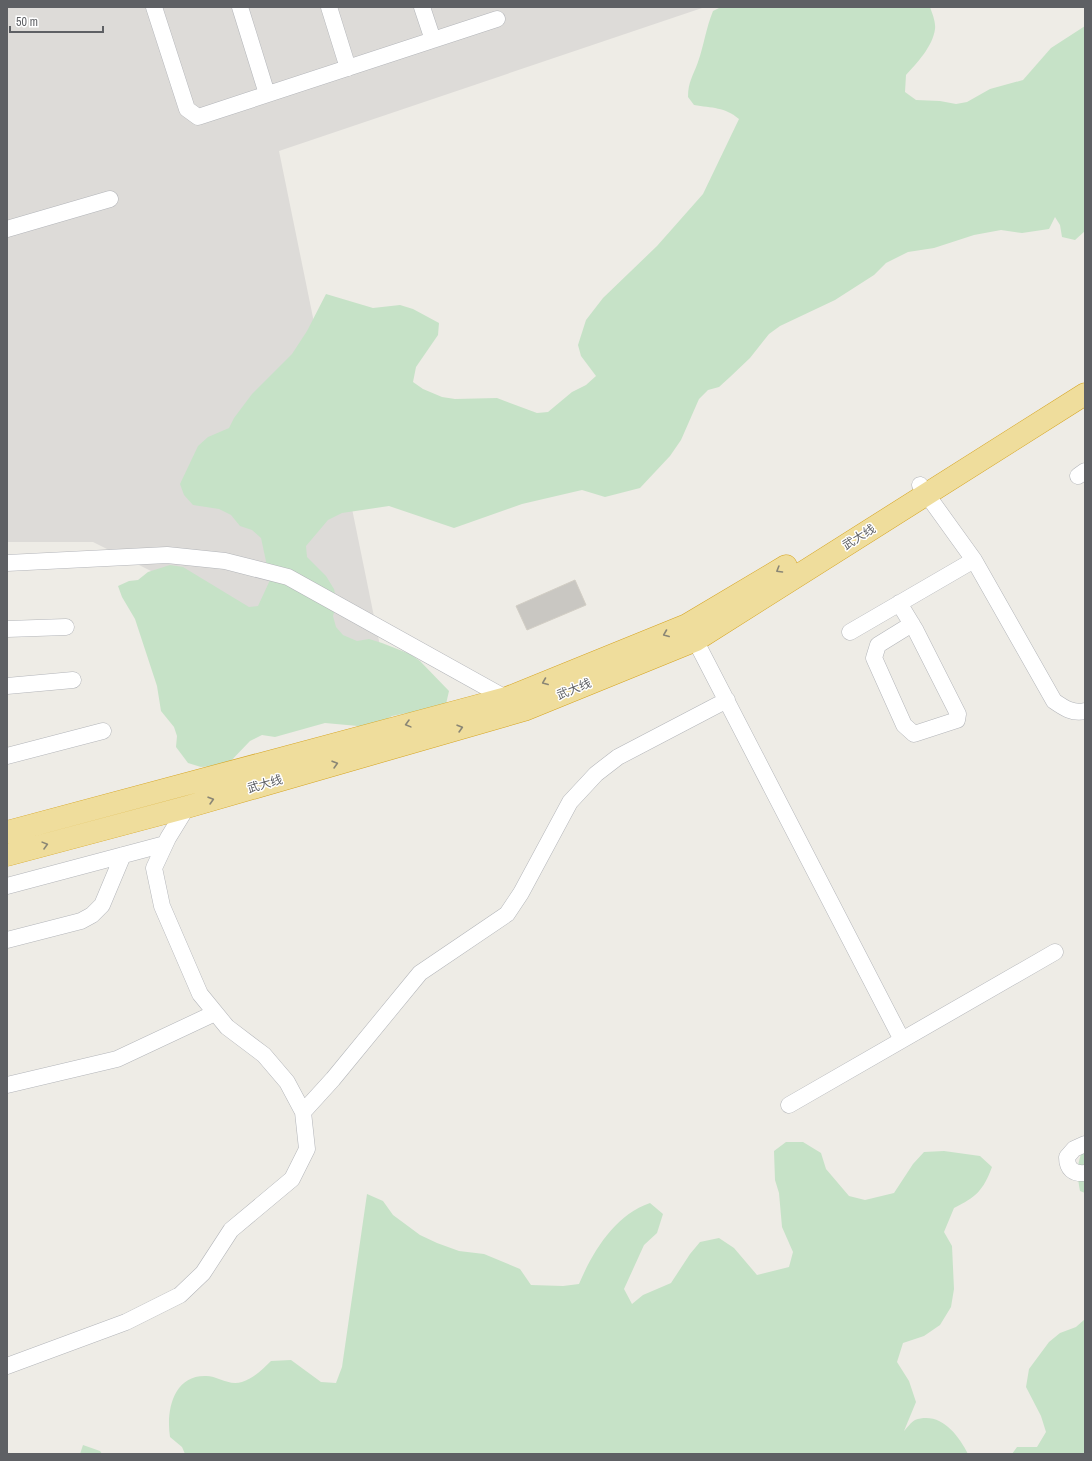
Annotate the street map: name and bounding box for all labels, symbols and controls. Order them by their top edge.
scale bar [10,8,103,34]
text: 50 m [16,14,38,30]
street label: 武大线 [839,521,879,553]
one-way arrow [776,566,783,573]
one-way arrow [662,629,669,637]
street label: 武大线 [554,675,594,703]
one-way arrow [542,678,549,686]
one-way arrow [404,720,411,728]
one-way arrow [457,724,464,733]
one-way arrow [332,760,339,769]
street label: 武大线 [245,771,285,797]
one-way arrow [207,796,214,805]
one-way arrow [41,841,48,850]

